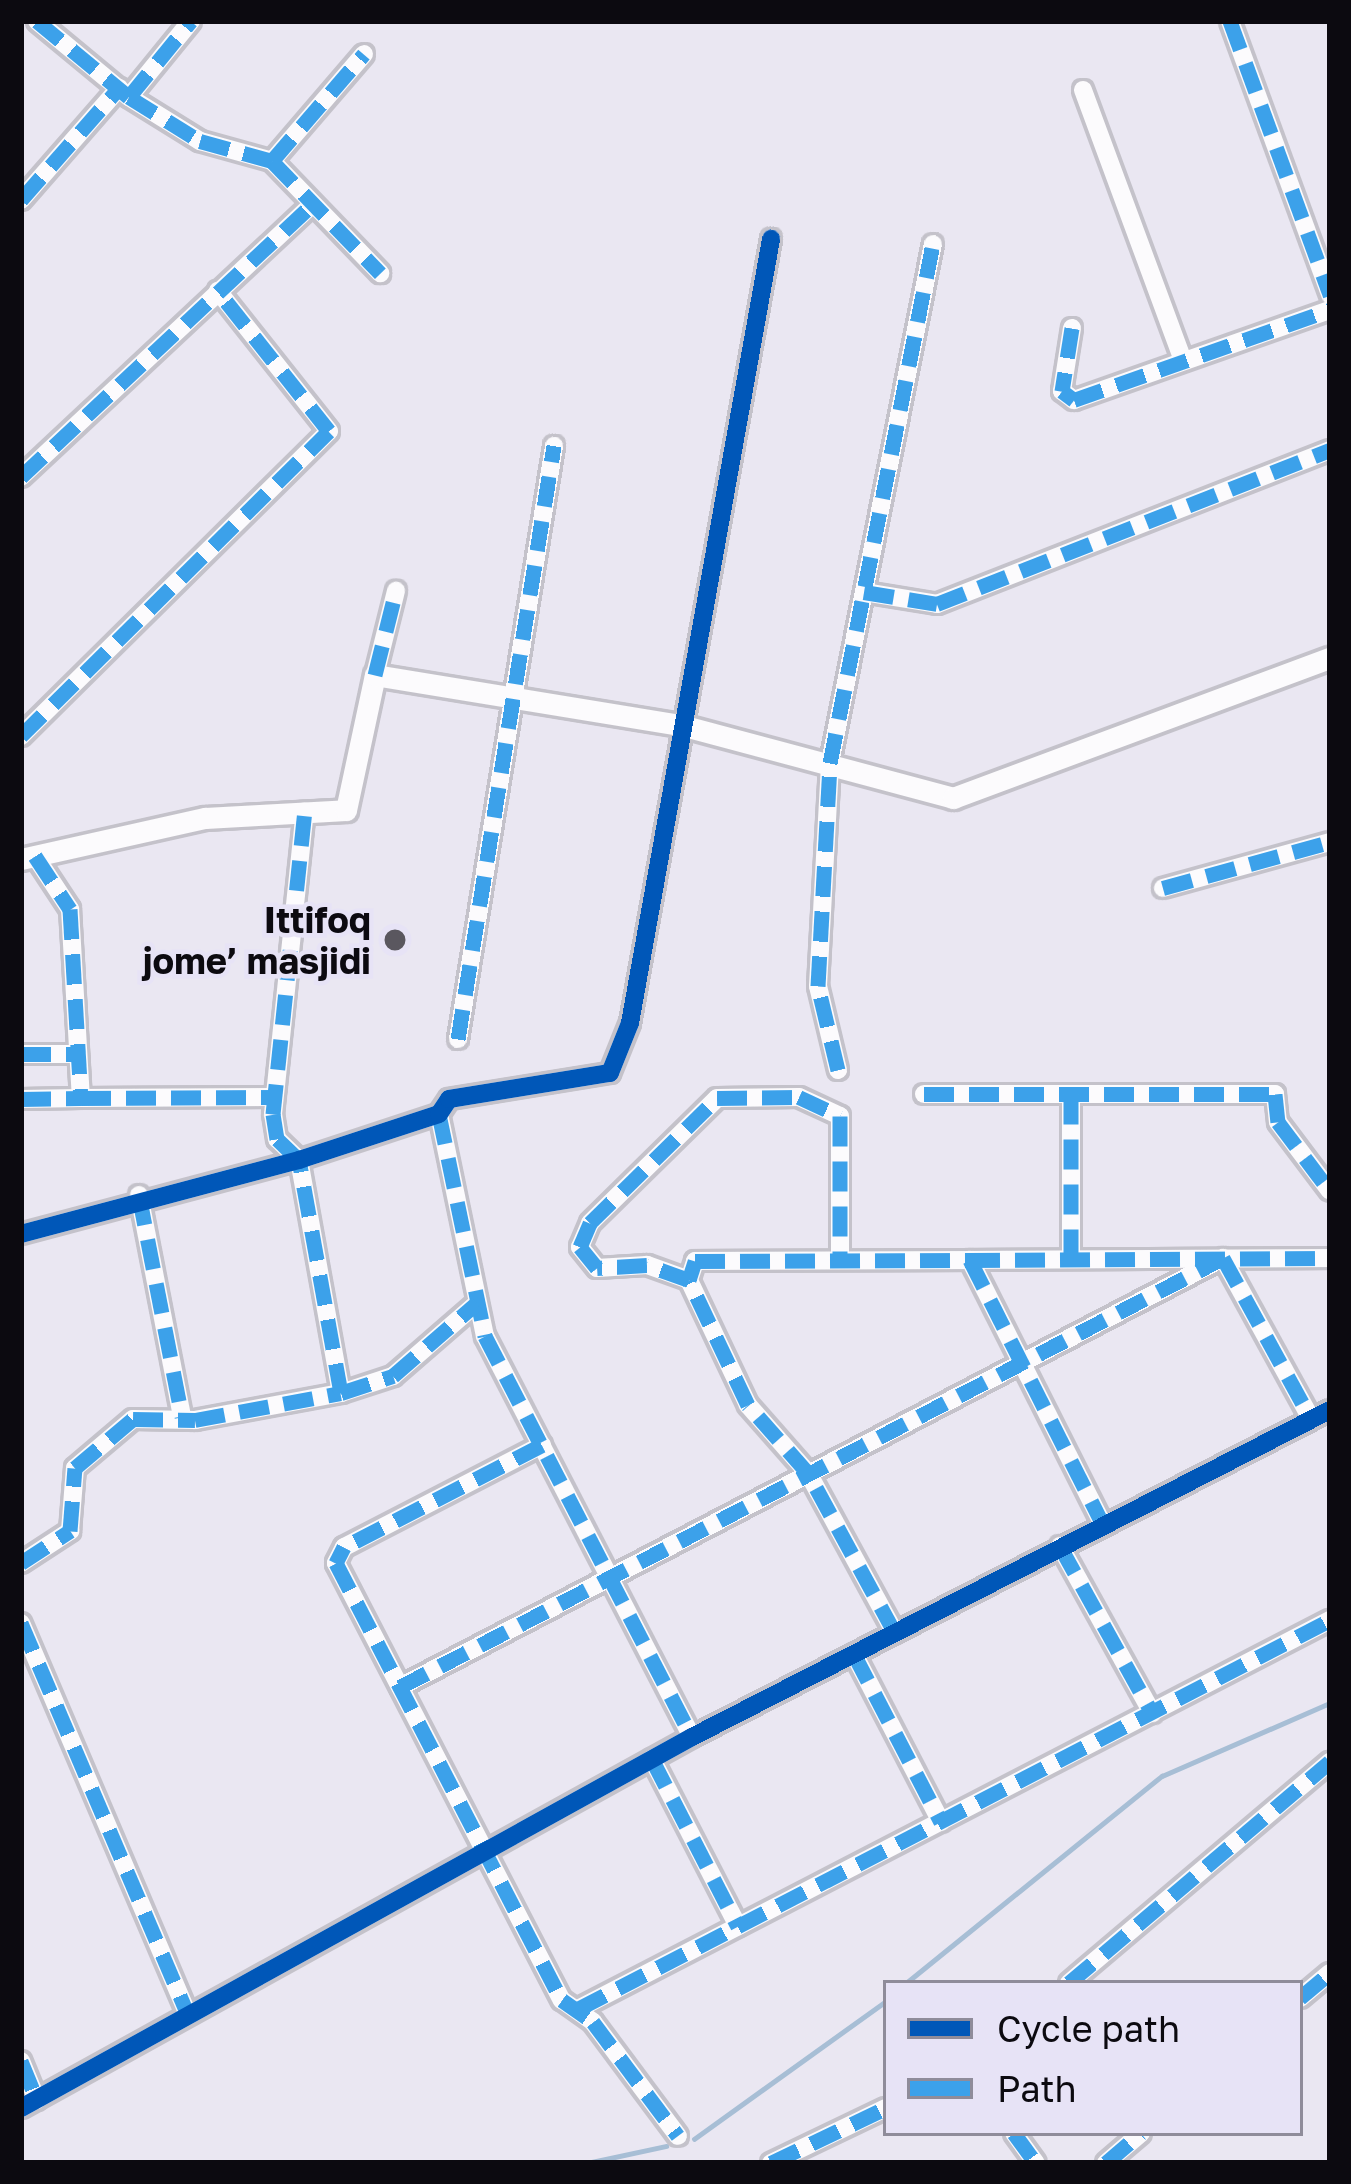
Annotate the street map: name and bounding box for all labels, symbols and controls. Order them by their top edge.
place label: Ittifoq jome’ masjidi [143,897,371,982]
marker: Ittifoq jome’ masjidi [382,927,408,953]
legend [883,1980,1303,2136]
text: Cycle path [997,2007,1180,2050]
text: Path [997,2067,1077,2110]

